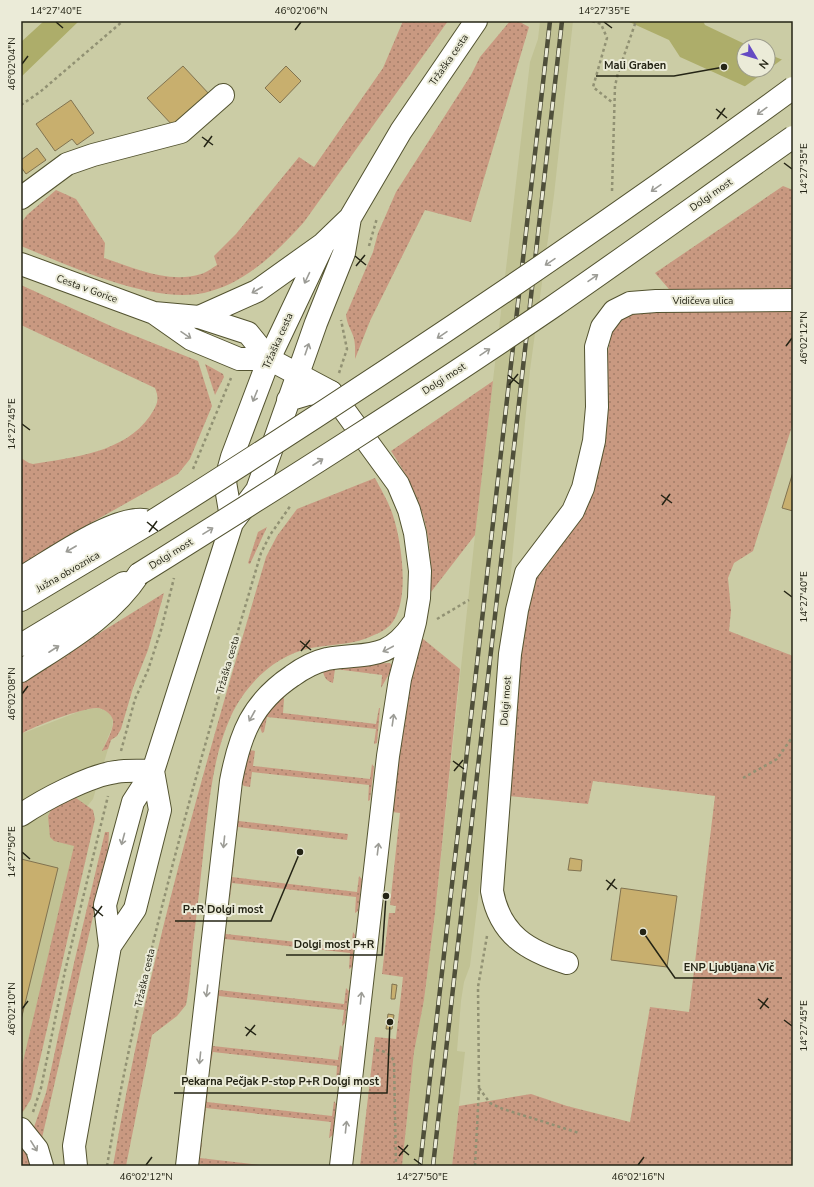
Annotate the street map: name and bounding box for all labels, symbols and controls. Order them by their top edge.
text: 14°27'40"E [30,4,82,18]
text: 46°02'06"N [274,4,328,18]
text: 14°27'35"E [578,4,630,18]
street label: Tržaška cesta [426,31,472,89]
text: 46°02'04"N [5,37,19,91]
north arrow [736,38,776,78]
callout: Mali Graben [596,53,674,76]
text: N [755,56,772,72]
text: Mali Graben [604,58,666,73]
one-way arrow [756,107,767,115]
text: 14°27'35"E [797,143,811,195]
street label: Dolgi most [687,175,735,215]
one-way arrow [651,184,662,192]
one-way arrow [544,258,555,266]
street label: Cesta v Gorice [54,271,120,307]
one-way arrow [303,272,310,284]
one-way arrow [587,274,598,282]
one-way arrow [251,287,263,295]
street label: Vidičeva ulica [672,294,733,308]
street label: Tržaška cesta [259,311,297,371]
text: 46°02'12"N [797,311,811,365]
one-way arrow [180,331,191,339]
one-way arrow [437,331,448,339]
one-way arrow [304,343,312,355]
one-way arrow [480,348,491,356]
street label: Dolgi most [420,360,469,398]
one-way arrow [250,389,258,401]
text: 14°27'45"E [5,398,19,450]
one-way arrow [313,458,324,466]
one-way arrow [202,527,213,535]
street label: Dolgi most [147,535,196,573]
one-way arrow [65,545,77,553]
street label: Južna obvoznica [33,548,102,596]
text: 14°27'40"E [797,571,811,623]
street label: Tržaška cesta [213,634,243,696]
one-way arrow [48,645,60,653]
one-way arrow [382,645,394,653]
text: 46°02'08"N [5,667,19,721]
street label: Dolgi most [497,676,515,726]
one-way arrow [248,710,256,722]
one-way arrow [389,714,397,727]
text: 14°27'50"E [5,826,19,878]
one-way arrow [119,832,126,845]
one-way arrow [220,835,228,848]
one-way arrow [374,843,382,856]
callout: P+R Dolgi most [175,898,271,921]
text: P+R Dolgi most [183,902,264,917]
callout: Dolgi most P+R [286,932,382,955]
text: Dolgi most P+R [294,937,375,952]
street label: Tržaška cesta [131,947,159,1009]
callout: ENP Ljubljana Vič [675,955,782,978]
text: ENP Ljubljana Vič [684,960,775,975]
text: 46°02'10"N [5,982,19,1036]
one-way arrow [203,984,211,997]
one-way arrow [357,992,364,1005]
text: 14°27'45"E [797,1000,811,1052]
one-way arrow [196,1051,203,1064]
callout: Pekarna Pečjak P-stop P+R Dolgi most [174,1070,387,1093]
text: Pekarna Pečjak P-stop P+R Dolgi most [181,1074,380,1089]
one-way arrow [342,1121,350,1134]
one-way arrow [30,1140,38,1151]
text: 46°02'12"N [119,1170,173,1184]
text: 14°27'50"E [396,1170,448,1184]
text: 46°02'16"N [611,1170,665,1184]

